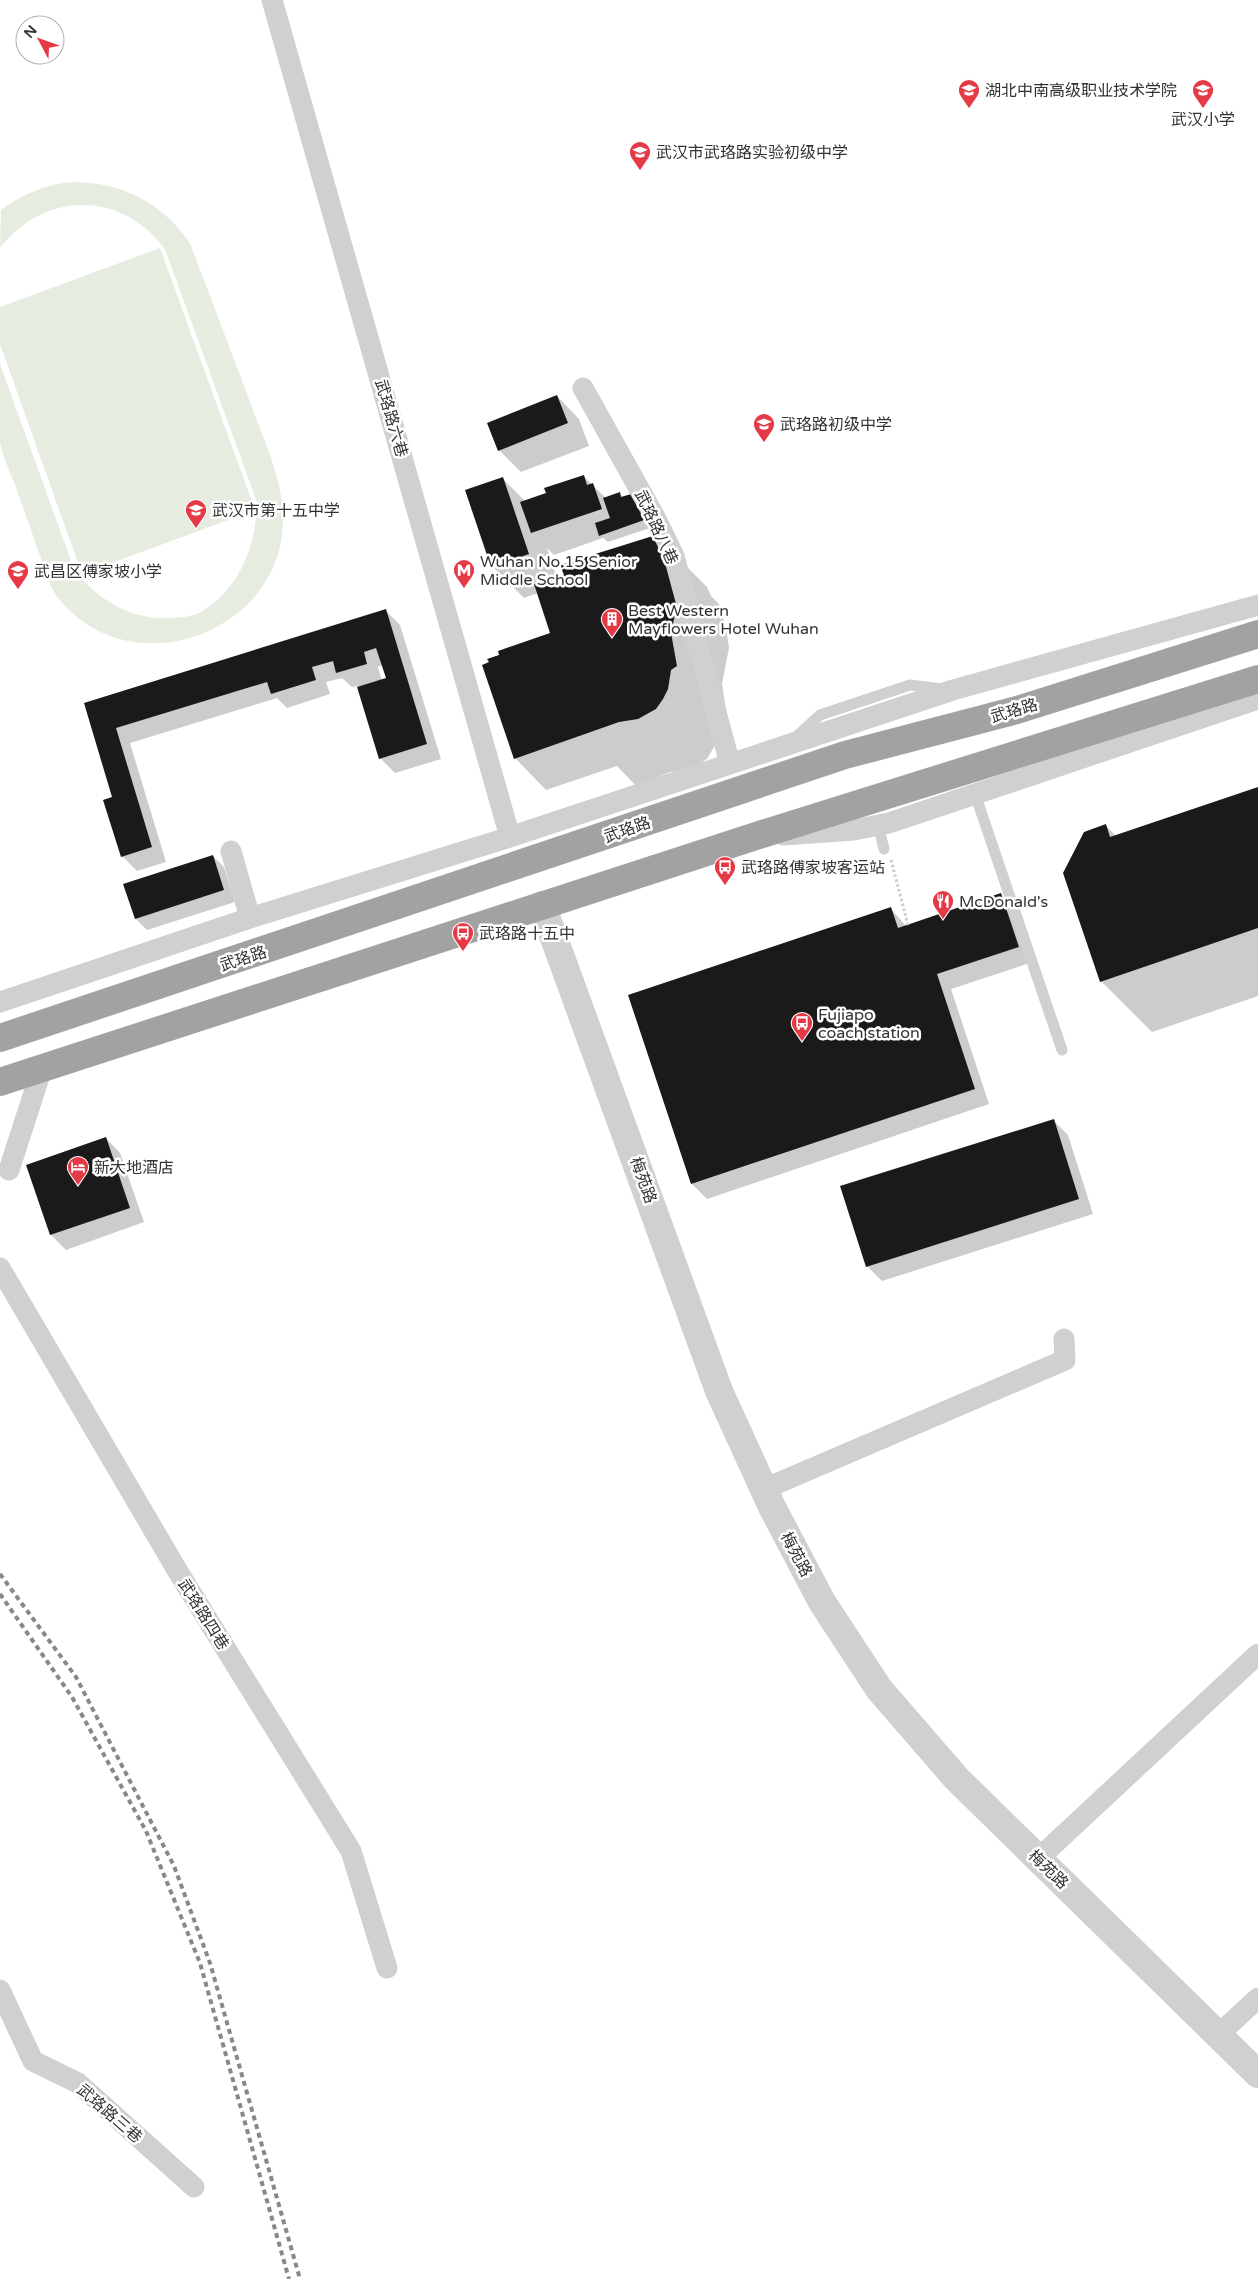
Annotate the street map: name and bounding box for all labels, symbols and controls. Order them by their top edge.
north arrow [15,15,65,65]
text: N [20,22,41,42]
school or university icon: 湖北中南高级职业技术学院 [957,78,981,109]
school or university icon: 武汉小学 [1191,78,1215,109]
place label: 湖北中南高级职业技术学院 [985,81,1177,101]
place label: 武汉小学 [1171,110,1235,130]
school or university icon: 武汉市武珞路实验初级中学 [628,140,652,171]
place label: 武汉市武珞路实验初级中学 [656,143,848,163]
street label: 武珞路六巷 [370,377,412,459]
school or university icon: 武珞路初级中学 [752,412,776,443]
place label: 武珞路初级中学 [780,415,892,435]
street label: 武珞路八巷 [630,487,682,568]
school or university icon: 武汉市第十五中学 [184,498,208,529]
place label: 武汉市第十五中学 [212,501,340,521]
place label: Wuhan No.15 Senior Middle School [480,552,638,590]
metro station icon: Wuhan No.15 Senior Middle School [452,558,476,589]
school or university icon: 武昌区傅家坡小学 [6,559,30,590]
place label: 武昌区傅家坡小学 [34,562,162,582]
place label: Best Western Mayflowers Hotel Wuhan [628,601,819,639]
building icon: Best Western Mayflowers Hotel Wuhan [600,607,624,638]
street label: 武珞路 [988,695,1040,727]
street label: 武珞路 [601,813,653,847]
bus stop icon: 武珞路傅家坡客运站 [713,855,737,886]
place label: 武珞路傅家坡客运站 [741,858,885,878]
restaurant icon: McDonald's [931,889,955,920]
place label: McDonald's [959,892,1048,912]
bus stop icon: 武珞路十五中 [451,921,475,952]
place label: 武珞路十五中 [479,924,575,944]
street label: 武珞路 [217,942,269,976]
place label: Fujiapo coach station [818,1005,920,1043]
bus stop icon: Fujiapo coach station [790,1011,814,1042]
street label: 梅苑路 [625,1154,661,1206]
hotel icon: 新大地酒店 [66,1155,90,1186]
place label: 新大地酒店 [94,1158,174,1178]
street label: 梅苑路 [776,1529,816,1580]
street label: 武珞路四巷 [173,1575,233,1654]
street label: 梅苑路 [1024,1846,1073,1894]
street label: 武珞路三巷 [73,2080,146,2148]

